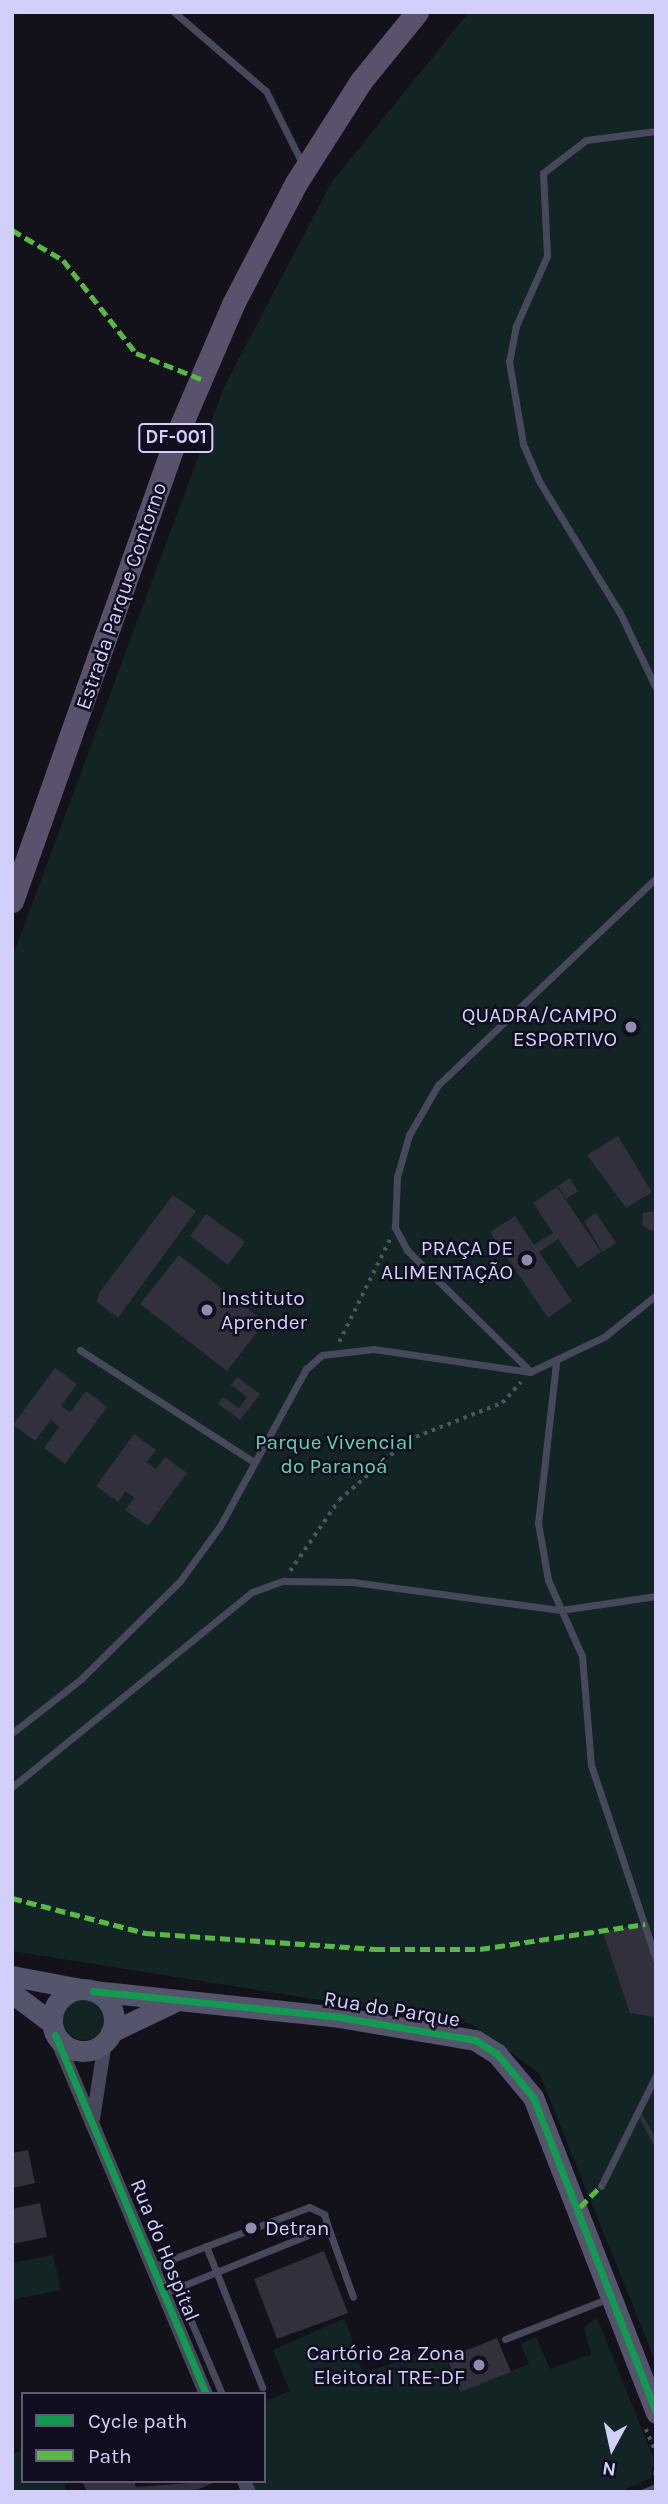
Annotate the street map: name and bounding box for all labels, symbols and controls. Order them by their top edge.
road number: DF-001 [138,422,214,453]
street label: Estrada Parque Contorno [70,479,172,713]
place label: QUADRA/CAMPO ESPORTIVO [462,1002,617,1052]
marker: QUADRA/CAMPO ESPORTIVO [623,1019,639,1035]
place label: PRAÇA DE ALIMENTAÇÃO [381,1235,513,1285]
marker: PRAÇA DE ALIMENTAÇÃO [519,1252,535,1268]
place label: Instituto Aprender [221,1285,307,1335]
marker: Instituto Aprender [199,1302,215,1318]
park label: Parque Vivencial do Paranoá [255,1429,413,1479]
street label: Rua do Parque [322,1986,462,2032]
street label: Rua do Hospital [125,2175,205,2325]
place label: Detran [265,2215,329,2241]
marker: Detran [243,2220,259,2236]
place label: Cartório 2ª Zona Eleitoral TRE-DF [306,2340,465,2390]
marker: Cartório 2ª Zona Eleitoral TRE-DF [471,2357,487,2373]
legend [21,2392,266,2483]
text: Cycle path [88,2409,188,2433]
north arrow [577,2413,647,2483]
text: Path [88,2444,132,2468]
text: N [601,2457,617,2481]

